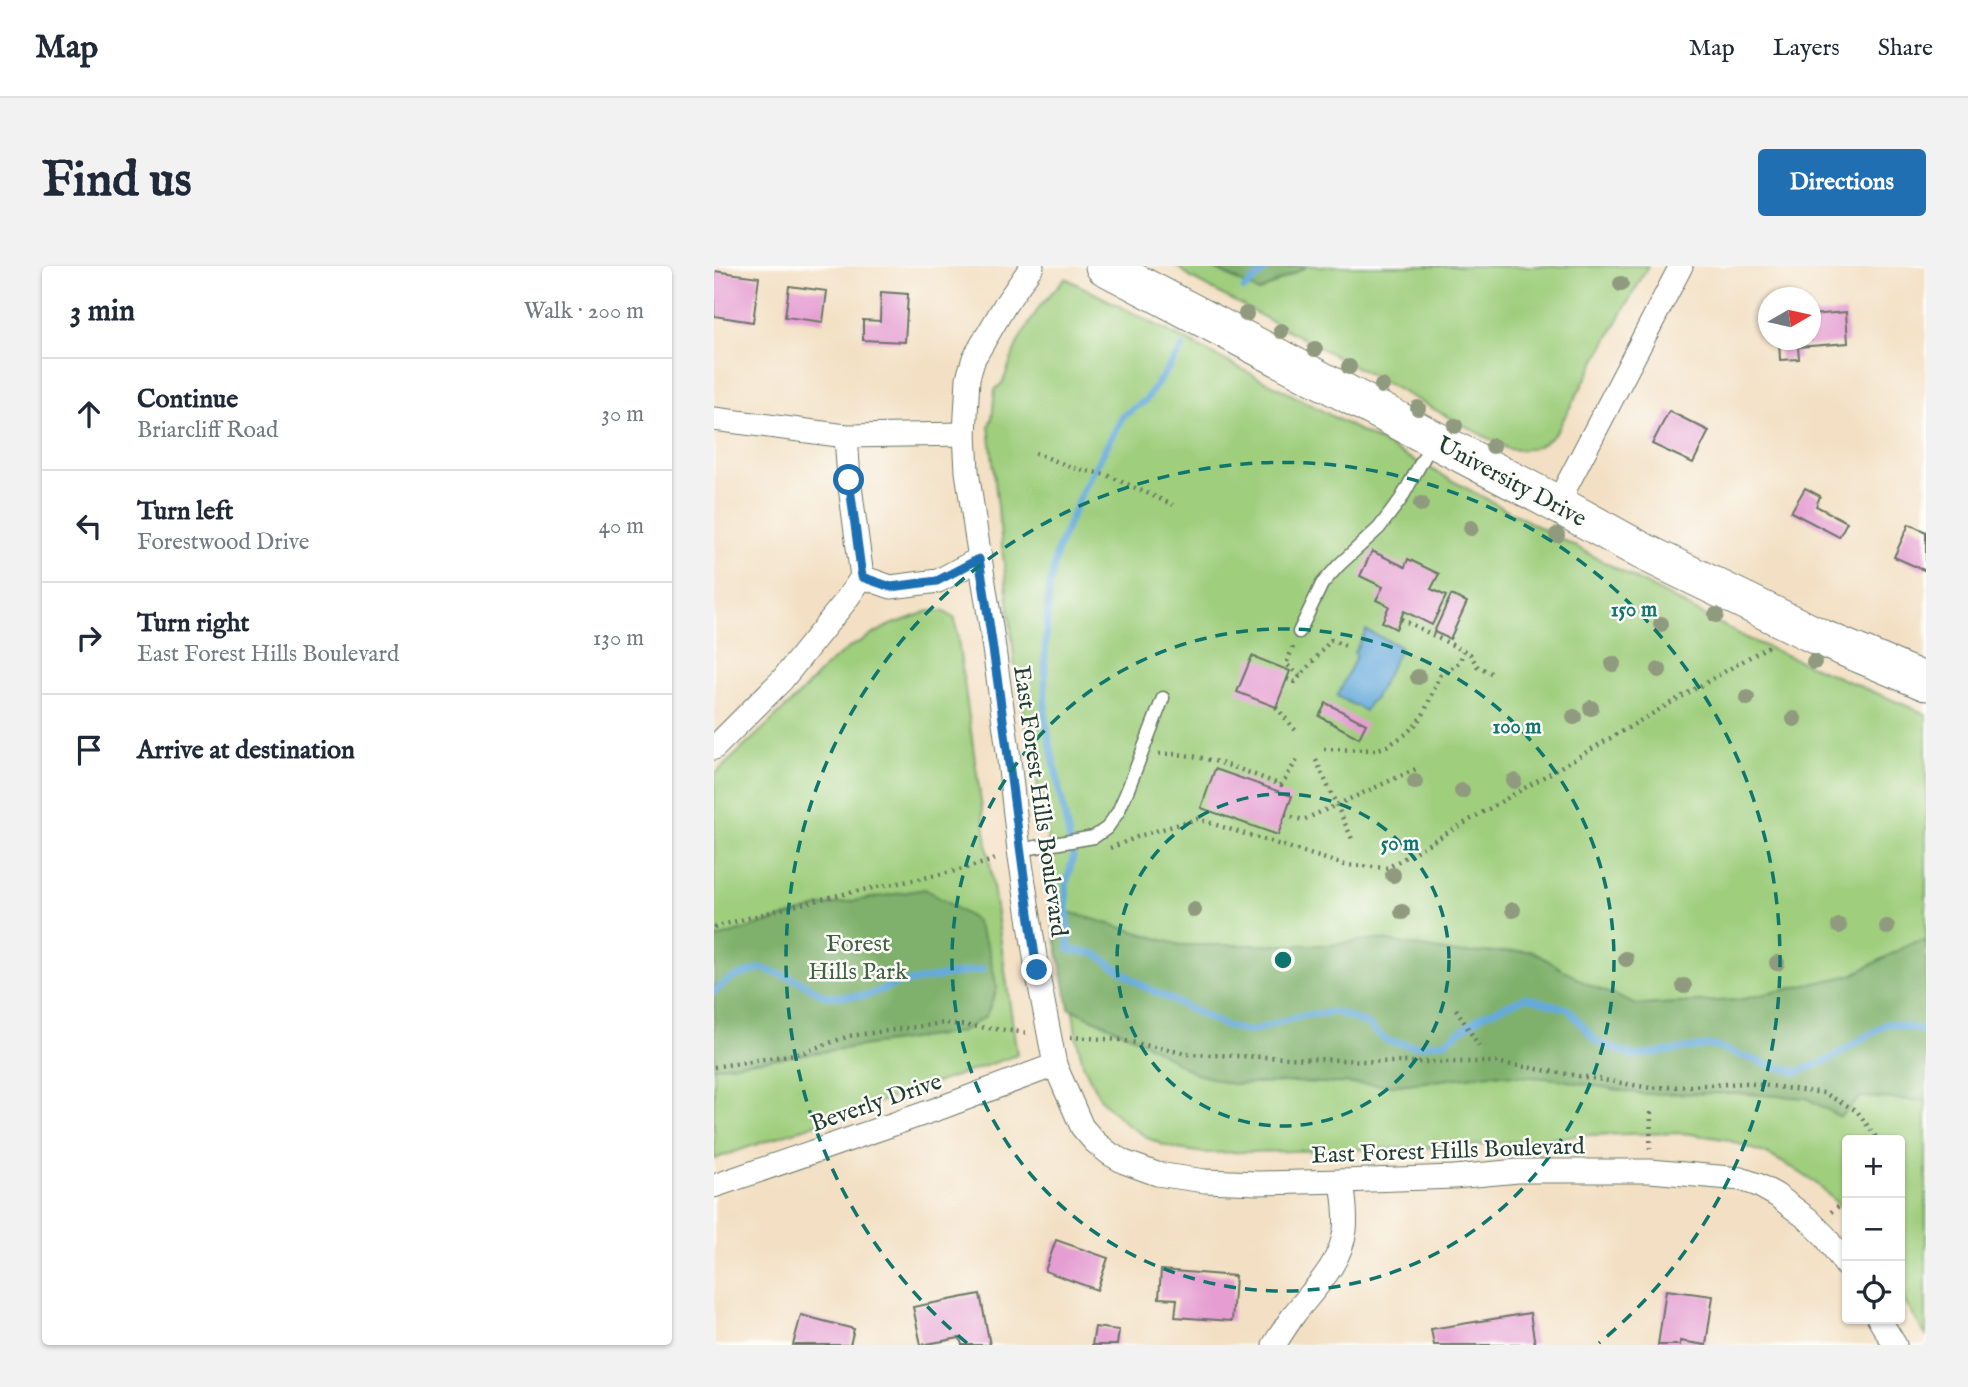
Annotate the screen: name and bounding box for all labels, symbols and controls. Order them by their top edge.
text: Map [35,27,98,69]
text: Map [1689,33,1735,64]
text: Layers [1773,33,1840,64]
text: Share [1878,33,1933,64]
button: Directions [1758,149,1926,216]
text: Find us [42,151,192,213]
north arrow [1758,287,1821,350]
text: 3 min [70,293,135,331]
text: Walk · 200 m [524,297,644,326]
text: Continue [137,383,238,416]
icon: ahead [70,395,108,433]
text: 30 m [601,400,644,429]
text: Briarcliff Road [137,416,278,445]
street label: University Drive [1431,430,1591,535]
route start [833,464,864,495]
text: Turn left [137,495,234,528]
icon: left [70,507,108,545]
text: 40 m [599,512,644,541]
text: Forestwood Drive [137,528,309,557]
text: 150 m [1611,597,1658,624]
text: Turn right [137,607,250,640]
icon: right [70,619,108,657]
text: 130 m [593,624,644,653]
text: East Forest Hills Boulevard [137,640,399,669]
street label: East Forest Hills Boulevard [1005,664,1074,939]
text: 100 m [1492,714,1542,741]
icon: arrive [70,731,108,769]
text: Arrive at destination [137,734,355,767]
text: 50 m [1381,831,1420,858]
park label: Forest Hills Park [808,929,908,988]
centre of rings [1271,948,1295,972]
route end [1021,954,1052,985]
street label: Beverly Drive [807,1067,946,1140]
street label: East Forest Hills Boulevard [1311,1131,1586,1172]
map controls [1842,1135,1905,1324]
button: + [1842,1135,1905,1198]
button: − [1842,1198,1905,1261]
button: locate [1842,1261,1905,1324]

